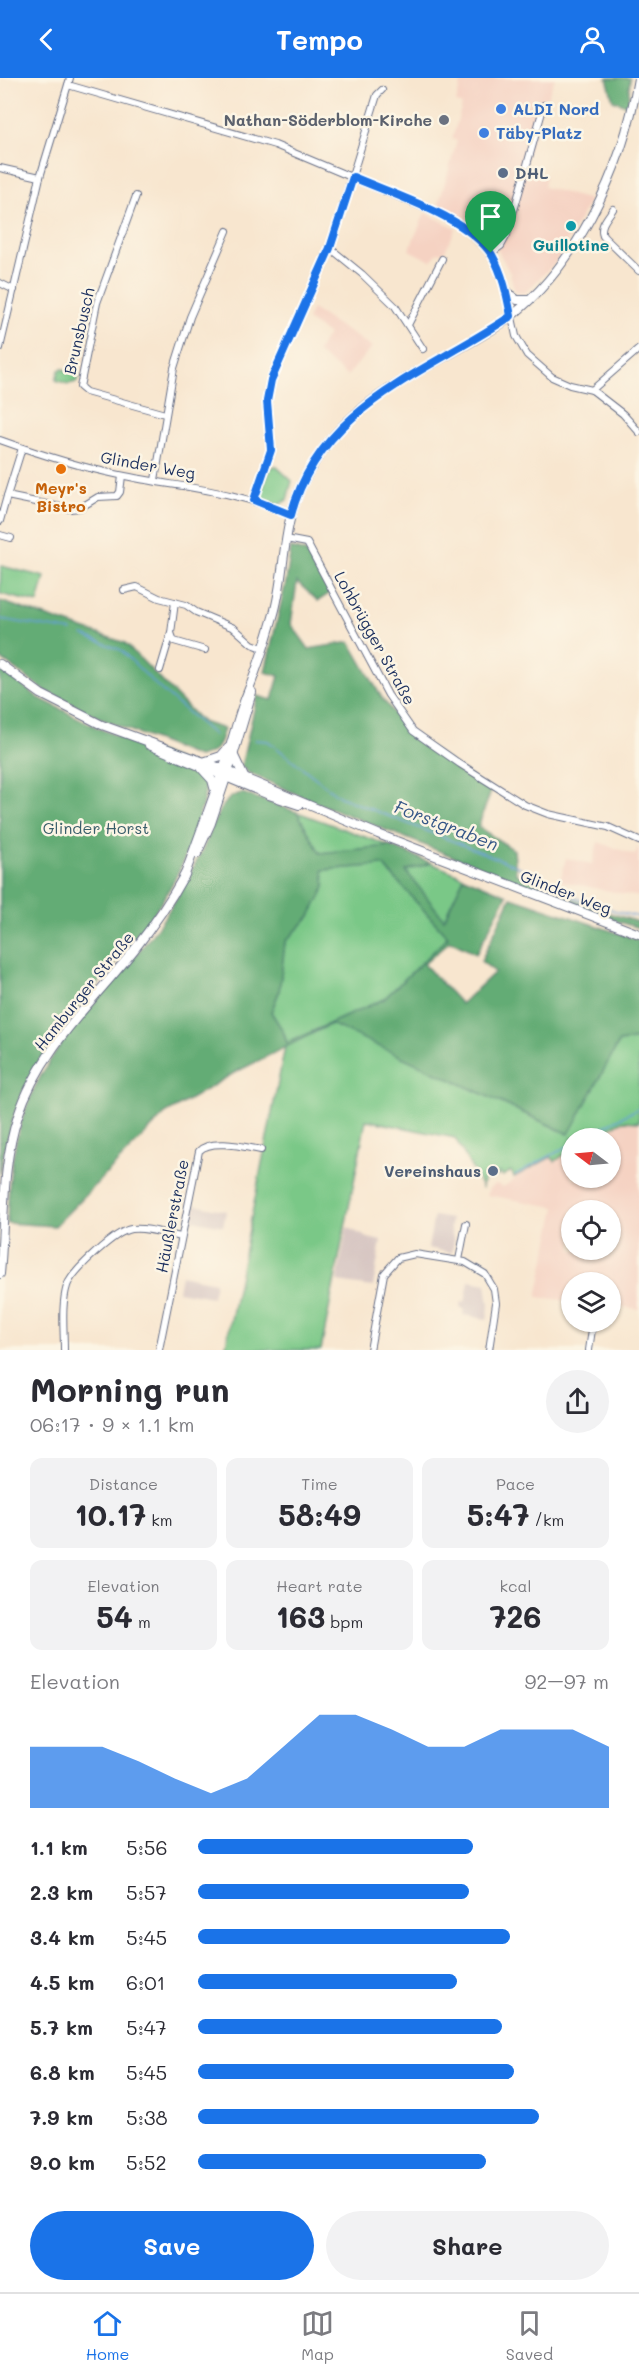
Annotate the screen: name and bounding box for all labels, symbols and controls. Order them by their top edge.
text: Tempo [276,22,363,57]
icon: back [30,23,63,56]
icon: person [576,23,609,56]
place label: ALDI Nord [513,98,599,119]
marker: ALDI Nord [494,102,508,116]
place label: Nathan-Söderblom-Kirche [224,109,432,130]
marker: Nathan-Söderblom-Kirche [437,113,451,127]
place label: Täby-Platz [496,122,582,143]
marker: Täby-Platz [477,126,491,140]
place label: DHL [515,162,549,183]
marker: DHL [496,166,510,180]
pin [465,191,516,253]
icon: arrive [474,200,507,233]
marker: Guillotine [564,219,578,233]
place label: Guillotine [533,234,609,255]
street label: Brunsbusch [58,285,99,376]
street label: Glinder Weg [99,446,197,483]
marker: Meyr's Bistro [54,462,68,476]
place label: Meyr's Bistro [35,477,87,516]
street label: Lohbrügger Straße [330,567,421,708]
water label: Forstgraben [391,794,502,856]
park label: Glinder Horst [43,817,149,838]
street label: Glinder Weg [518,865,615,919]
street label: Hamburger Straße [29,927,138,1055]
north arrow [561,1128,621,1188]
map controls [561,1128,621,1332]
street label: Häußlerstraße [150,1157,193,1274]
place label: Vereinshaus [384,1160,481,1181]
marker: Vereinshaus [486,1164,500,1178]
button: locate [561,1200,621,1260]
button: layers [561,1272,621,1332]
text: Morning run [30,1367,230,1410]
button: share [546,1370,609,1433]
text: 06:17 · 9 × 1.1 km [30,1411,194,1437]
text: Distance [89,1473,158,1494]
text: Time [301,1473,338,1494]
text: Pace [496,1473,535,1494]
text: 10.17 [74,1494,146,1534]
text: 58:49 [278,1494,361,1534]
text: 5:47 [467,1494,529,1534]
text: km [146,1509,173,1530]
text: /km [529,1509,564,1530]
text: Elevation [88,1575,159,1596]
text: Heart rate [276,1575,363,1596]
text: kcal [500,1575,531,1596]
text: 54 [96,1596,133,1636]
text: 163 [276,1596,325,1636]
text: 726 [490,1596,541,1636]
text: m [133,1611,151,1632]
text: bpm [325,1611,363,1632]
text: Elevation [30,1668,120,1694]
text: 92–97 m [524,1668,609,1694]
text: 1.1 km [30,1834,88,1860]
text: 5:56 [126,1834,168,1860]
text: 2.3 km [30,1879,93,1905]
text: 5:57 [126,1879,167,1905]
text: 3.4 km [30,1924,95,1950]
text: 5:45 [126,1924,167,1950]
text: 4.5 km [30,1969,94,1995]
text: 6:01 [126,1969,166,1995]
text: 5.7 km [30,2014,93,2040]
text: 5:47 [126,2014,167,2040]
text: 6.8 km [30,2059,95,2085]
text: 5:45 [126,2059,167,2085]
text: 7.9 km [30,2104,93,2130]
text: 5:38 [126,2104,168,2130]
text: 9.0 km [30,2149,95,2175]
text: 5:52 [126,2149,167,2175]
button: Save [30,2211,314,2280]
button: Share [326,2211,609,2280]
tab: Home [86,2307,129,2364]
tab: Map [301,2307,334,2364]
tab: Saved [506,2307,553,2364]

